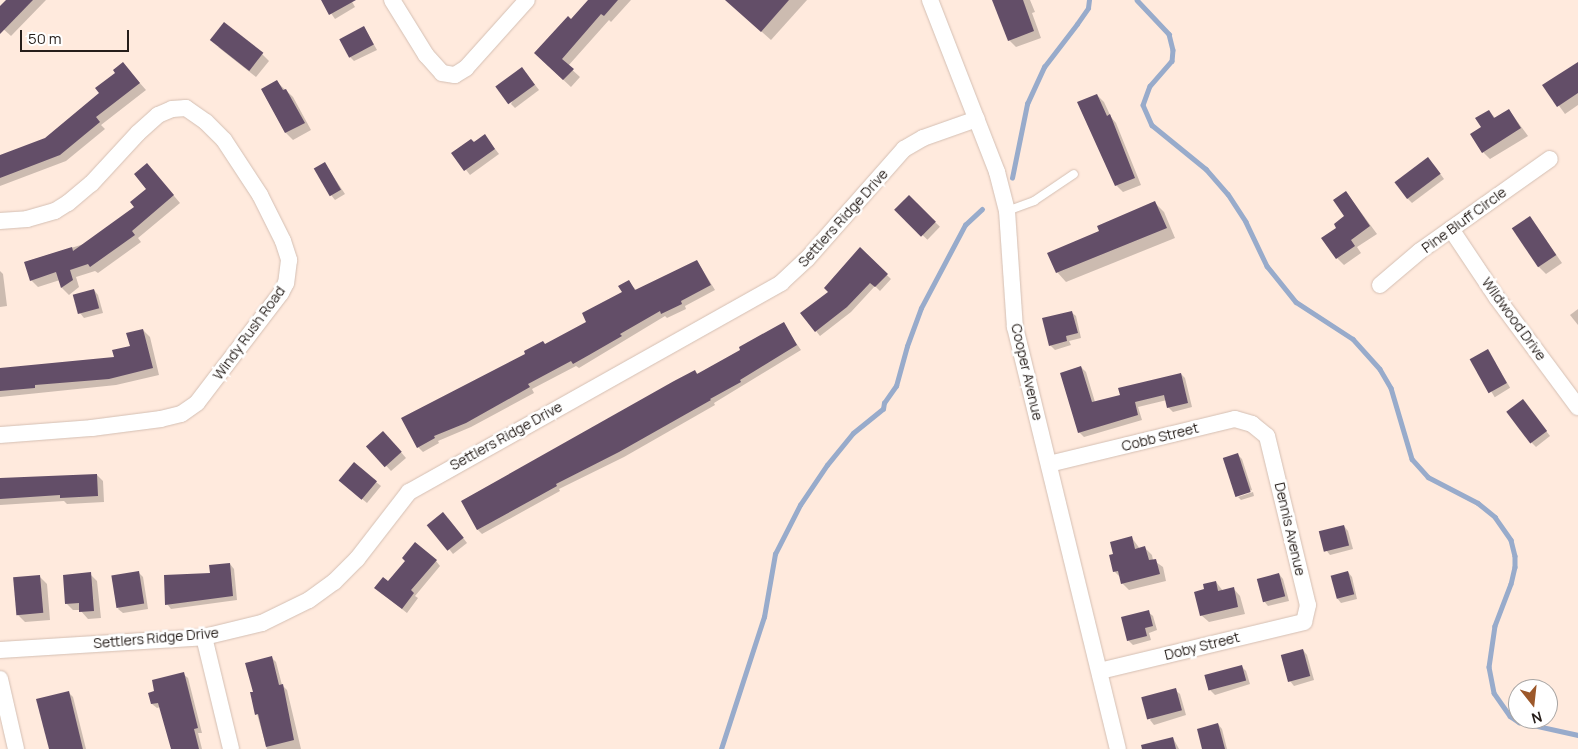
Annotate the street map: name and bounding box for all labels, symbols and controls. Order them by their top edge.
scale bar [22,20,131,52]
text: 50 m [28,28,62,49]
street label: Settlers Ridge Drive [795,166,891,270]
street label: Pine Bluff Circle [1418,184,1510,256]
street label: Wildwood Drive [1478,274,1550,364]
street label: Windy Rush Road [209,283,289,383]
street label: Cooper Avenue [1008,322,1046,422]
street label: Settlers Ridge Drive [447,398,565,474]
street label: Cobb Street [1120,419,1200,455]
street label: Dennis Avenue [1271,481,1309,577]
street label: Settlers Ridge Drive [93,624,219,652]
street label: Doby Street [1163,629,1241,663]
north arrow [1508,679,1558,729]
text: N [1530,707,1544,728]

